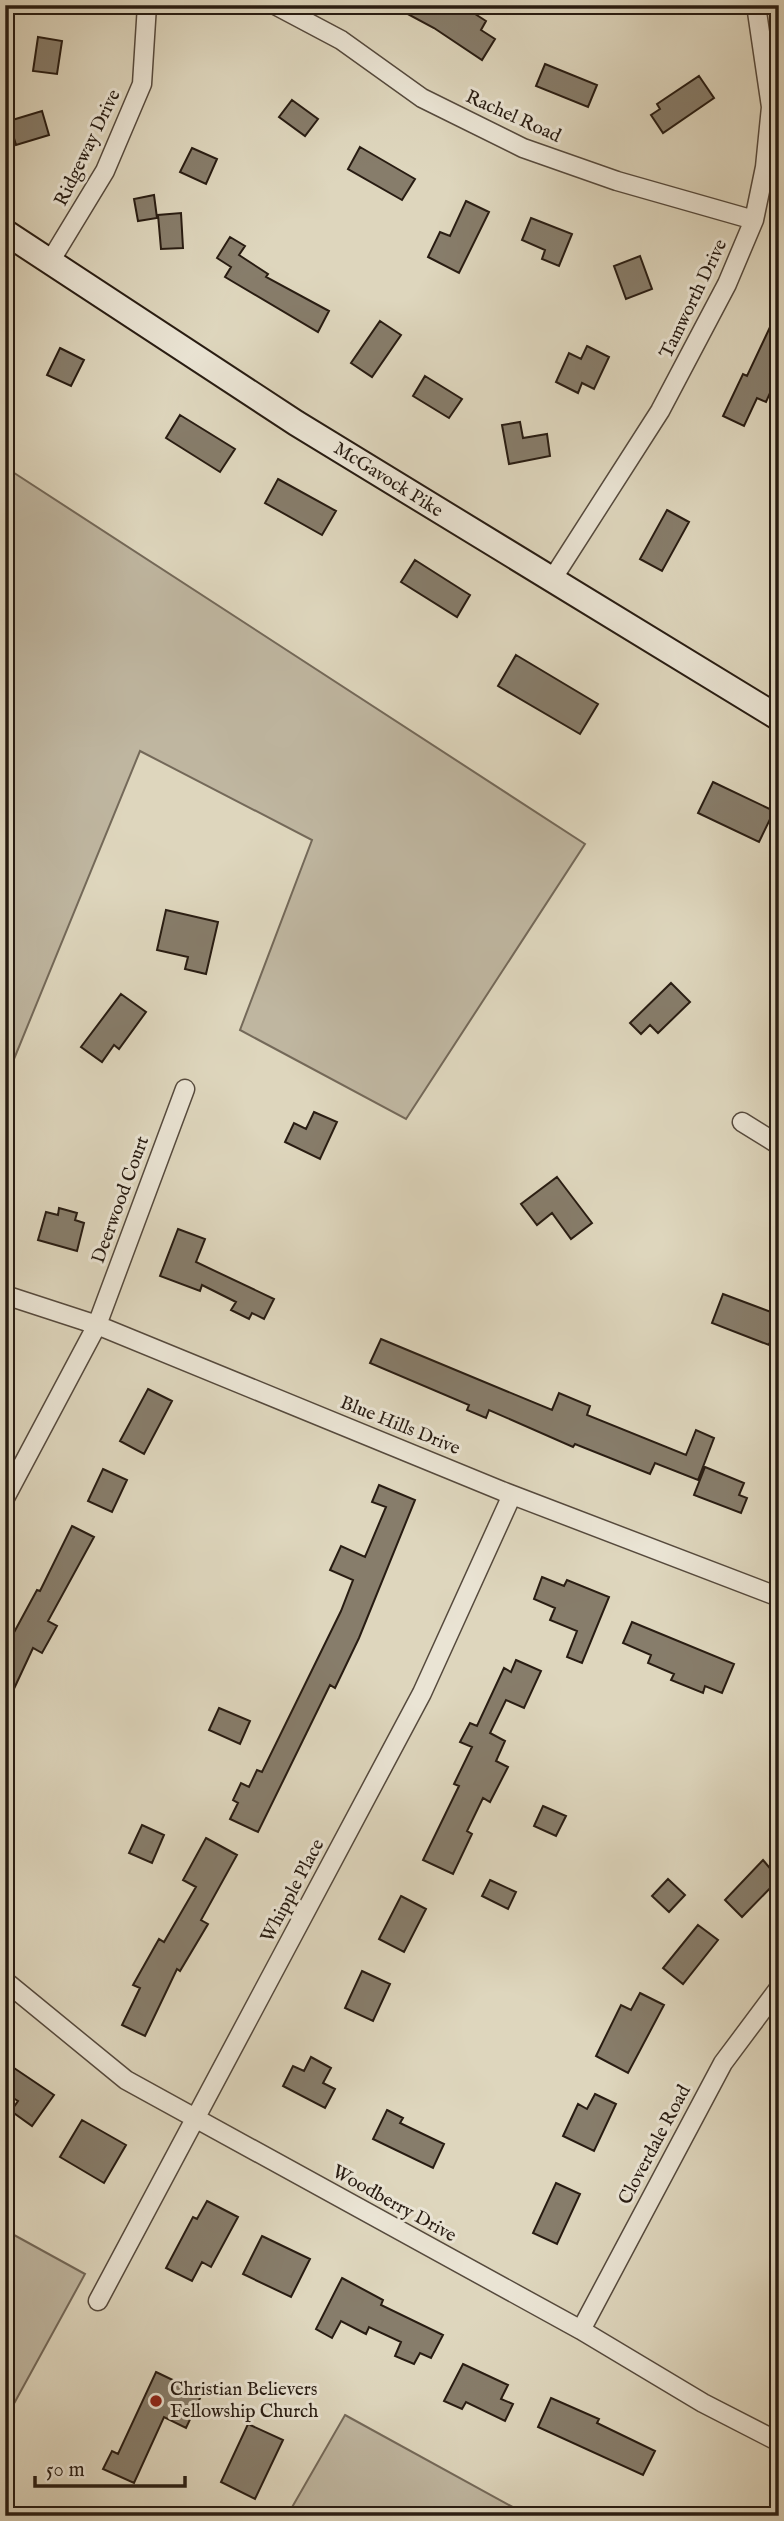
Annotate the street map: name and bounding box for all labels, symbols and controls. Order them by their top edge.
street label: Rachel Road [462,85,565,149]
street label: Ridgeway Drive [49,86,127,210]
street label: Tamworth Drive [655,235,733,362]
street label: McGavock Pike [329,437,448,523]
street label: Deerwood Court [87,1133,155,1267]
street label: Blue Hills Drive [336,1391,464,1461]
street label: Whipple Place [256,1835,330,1947]
street label: Cloverdale Road [613,2080,697,2209]
street label: Woodberry Drive [328,2160,461,2248]
place label: Christian Believers Fellowship Church [170,2378,318,2424]
marker: Christian Believers Fellowship Church [148,2393,164,2409]
scale bar [35,2444,186,2488]
text: 50 m [46,2457,85,2484]

